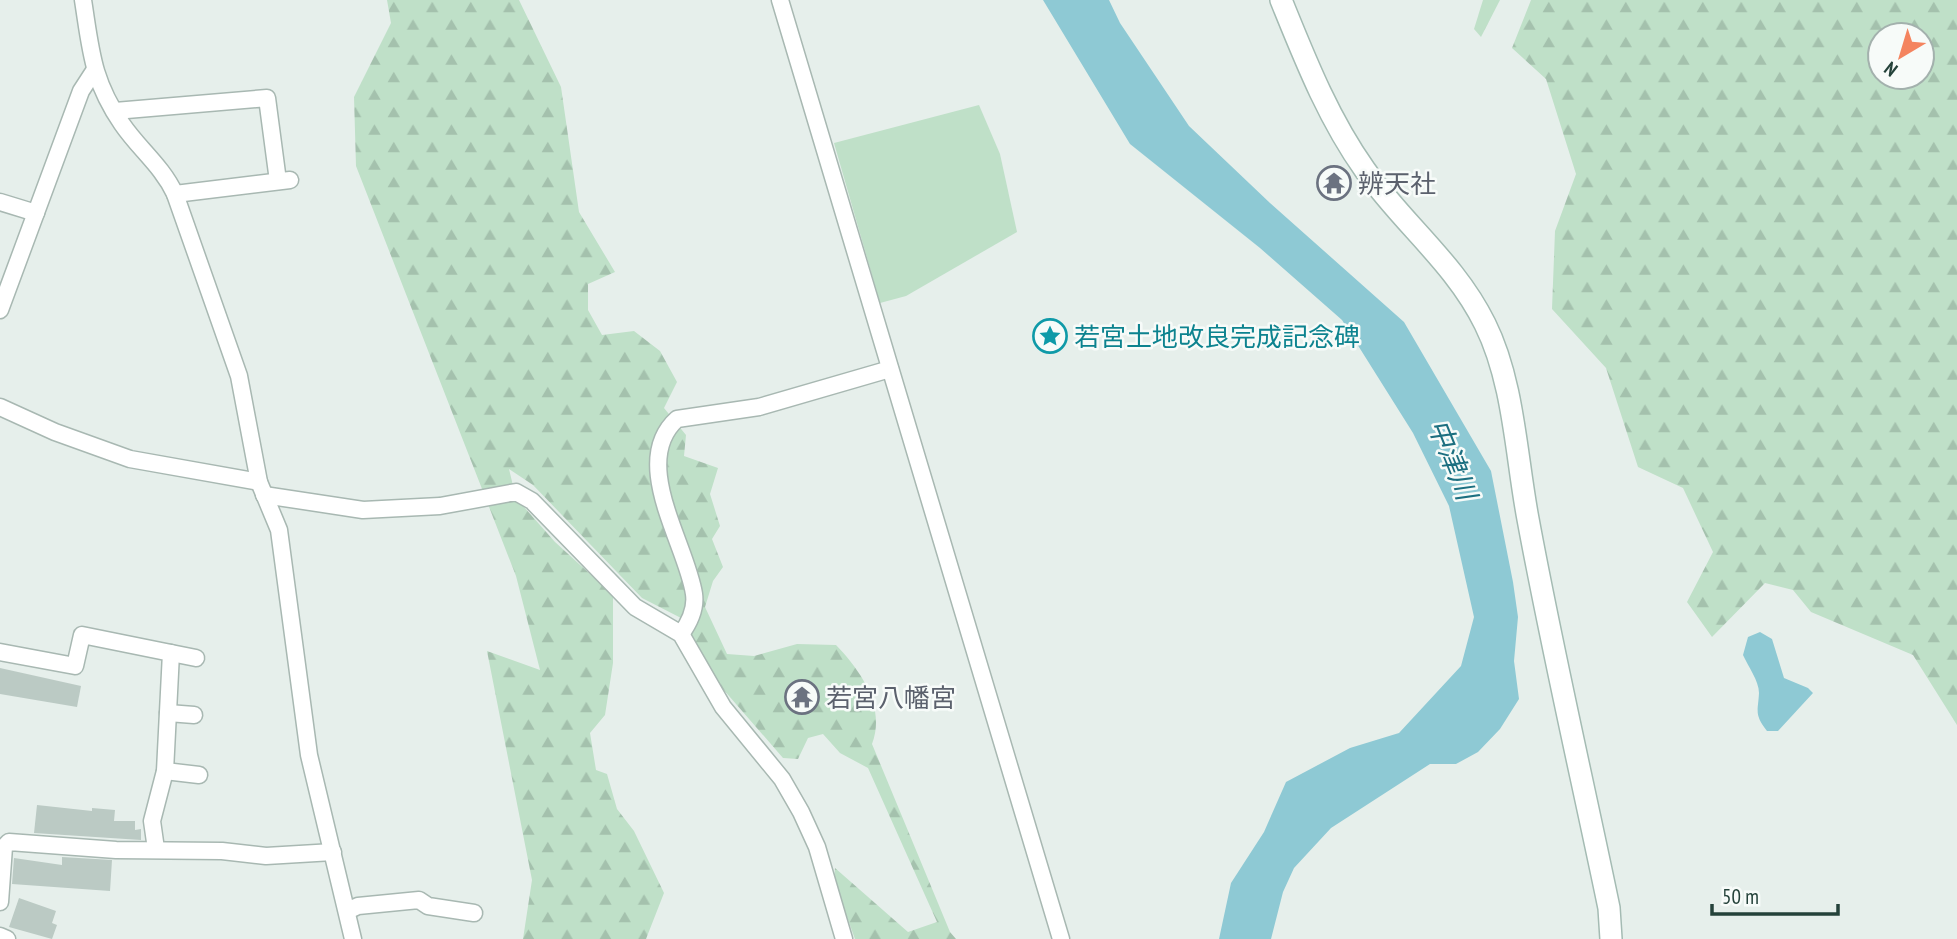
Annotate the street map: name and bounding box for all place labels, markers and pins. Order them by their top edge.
temple icon: 辨天社 [1315,164,1353,202]
place label: 辨天社 [1358,167,1436,200]
place icon: 若宮土地改良完成記念碑 [1031,317,1069,355]
place label: 若宮土地改良完成記念碑 [1074,320,1360,353]
temple icon: 若宮八幡宮 [783,678,821,716]
place label: 若宮八幡宮 [826,681,956,714]

